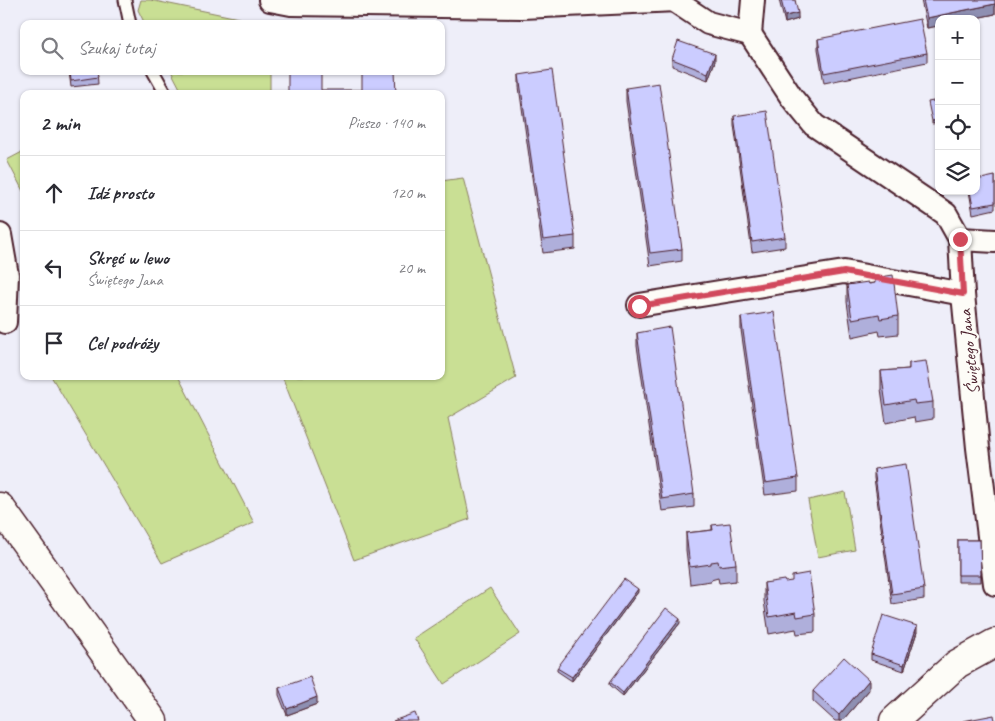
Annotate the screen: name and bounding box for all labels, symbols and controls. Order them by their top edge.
map controls [935,15,980,195]
button: + [935,15,980,60]
search box [20,20,445,75]
icon: search [38,34,66,62]
text: Szukaj tutaj [78,36,155,60]
button: − [935,60,980,105]
button: locate [935,105,980,150]
text: 2 min [40,110,80,136]
text: Pieszo · 140 m [348,113,425,133]
button: layers [935,150,980,195]
icon: ahead [40,179,68,207]
text: Idź prosto [87,181,154,205]
text: 120 m [391,183,425,203]
route end [949,228,972,251]
text: Skręć w lewo [87,246,169,270]
icon: left [40,254,68,282]
text: 20 m [398,258,425,278]
text: Świętego Jana [87,270,163,290]
route start [628,295,651,318]
street label: Świętego Jana [953,307,984,396]
icon: arrive [40,329,68,357]
text: Cel podróży [87,331,158,355]

